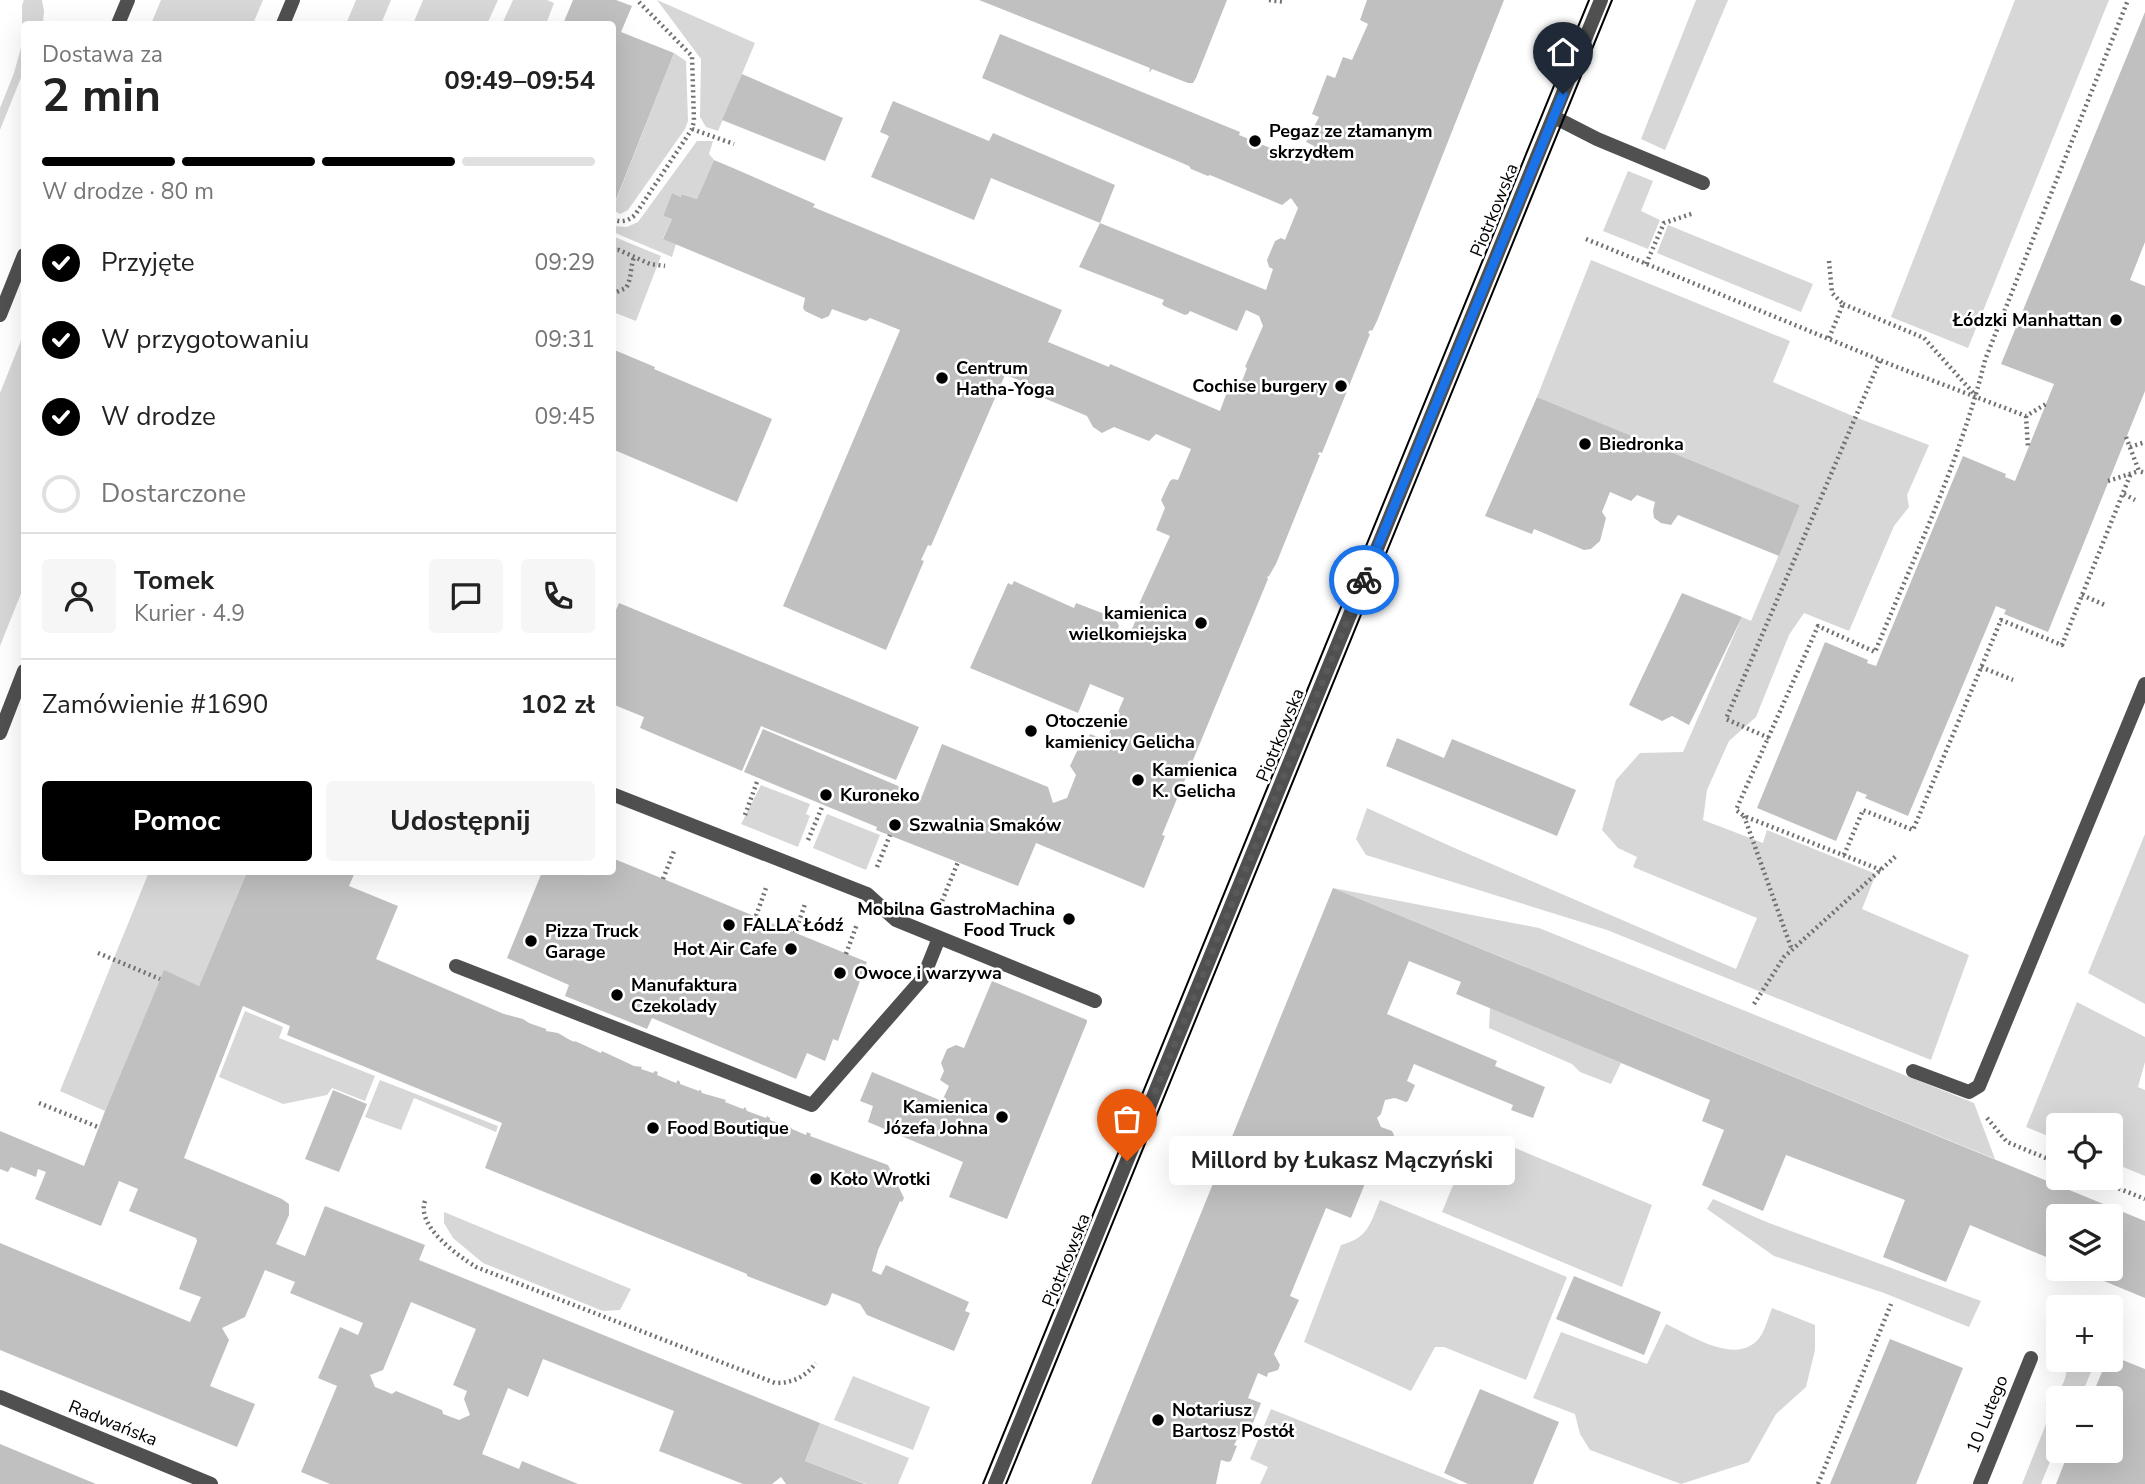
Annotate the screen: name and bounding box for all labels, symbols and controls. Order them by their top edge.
pin [1533,22,1593,94]
icon: home [1544,33,1582,71]
text: Dostawa za [42,39,163,70]
text: 09:49–09:54 [444,63,595,98]
text: 2 min [42,64,161,127]
place label: Pegaz ze złamanym skrzydłem [1269,119,1433,164]
marker: Pegaz ze złamanym skrzydłem [1247,133,1263,149]
street label: Piotrkowska [1464,160,1524,260]
text: W drodze · 80 m [42,176,214,207]
icon: check [42,244,80,282]
text: Przyjęte [101,245,195,280]
text: 09:29 [535,247,595,278]
place label: Łódzki Manhattan [1952,308,2102,332]
marker: Łódzki Manhattan [2108,312,2124,328]
icon: check [42,321,80,359]
text: W przygotowaniu [101,322,309,357]
text: 09:31 [535,324,595,355]
place label: Centrum Hatha-Yoga [956,356,1055,401]
marker: Centrum Hatha-Yoga [934,370,950,386]
place label: Cochise burgery [1192,374,1328,398]
marker: Cochise burgery [1333,378,1349,394]
icon: check [42,398,80,436]
text: W drodze [101,399,216,434]
text: 09:45 [535,401,595,432]
place label: Biedronka [1599,432,1684,456]
marker: Biedronka [1577,436,1593,452]
text: Dostarczone [101,476,246,511]
courier [1329,545,1399,615]
button: person [42,559,116,633]
button: chat [429,559,503,633]
button: phone [521,559,595,633]
icon: bike [1345,561,1383,599]
text: Tomek [134,563,214,598]
text: Kurier · 4.9 [134,598,245,629]
place label: kamienica wielkomiejska [1069,601,1187,646]
marker: kamienica wielkomiejska [1193,615,1209,631]
street label: Piotrkowska [1250,685,1310,785]
text: Zamówienie #1690 [42,687,268,722]
text: 102 zł [521,687,595,722]
place label: Otoczenie kamienicy Gelicha [1045,709,1195,754]
marker: Otoczenie kamienicy Gelicha [1023,723,1039,739]
place label: Kamienica K. Gelicha [1152,758,1237,803]
marker: Kamienica K. Gelicha [1130,772,1146,788]
button: Pomoc [42,781,312,861]
button: Udostępnij [326,781,595,861]
place label: Kuroneko [840,783,920,807]
marker: Kuroneko [818,787,834,803]
place label: Szwalnia Smaków [909,813,1062,837]
marker: Szwalnia Smaków [887,817,903,833]
place label: Mobilna GastroMachina Food Truck [857,897,1055,942]
marker: Mobilna GastroMachina Food Truck [1061,911,1077,927]
place label: FALLA Łódź [743,913,844,937]
marker: FALLA Łódź [721,917,737,933]
place label: Pizza Truck Garage [545,919,639,964]
marker: Pizza Truck Garage [523,933,539,949]
place label: Hot Air Cafe [673,937,777,961]
marker: Hot Air Cafe [783,941,799,957]
place label: Owoce i warzywa [854,961,1002,985]
marker: Owoce i warzywa [832,965,848,981]
place label: Manufaktura Czekolady [631,973,737,1018]
marker: Manufaktura Czekolady [609,987,625,1003]
pin [1097,1089,1157,1161]
place label: Kamienica Józefa Johna [883,1095,988,1140]
icon: bag [1108,1100,1146,1138]
marker: Kamienica Józefa Johna [994,1109,1010,1125]
map controls [2046,1113,2123,1463]
button: locate [2046,1113,2123,1190]
place label: Food Boutique [667,1116,789,1140]
marker: Food Boutique [645,1120,661,1136]
callout: Millord by Łukasz Mączyński [1169,1136,1516,1186]
text: Millord by Łukasz Mączyński [1191,1145,1493,1176]
place label: Koło Wrotki [830,1167,930,1191]
marker: Koło Wrotki [808,1171,824,1187]
button: layers [2046,1204,2123,1281]
street label: Piotrkowska [1036,1210,1096,1310]
button: + [2046,1295,2123,1372]
street label: 10 Lutego [1960,1371,2014,1457]
button: − [2046,1386,2123,1463]
street label: Radwańska [65,1394,161,1452]
place label: Notariusz Bartosz Postół [1172,1398,1295,1443]
marker: Notariusz Bartosz Postół [1150,1412,1166,1428]

